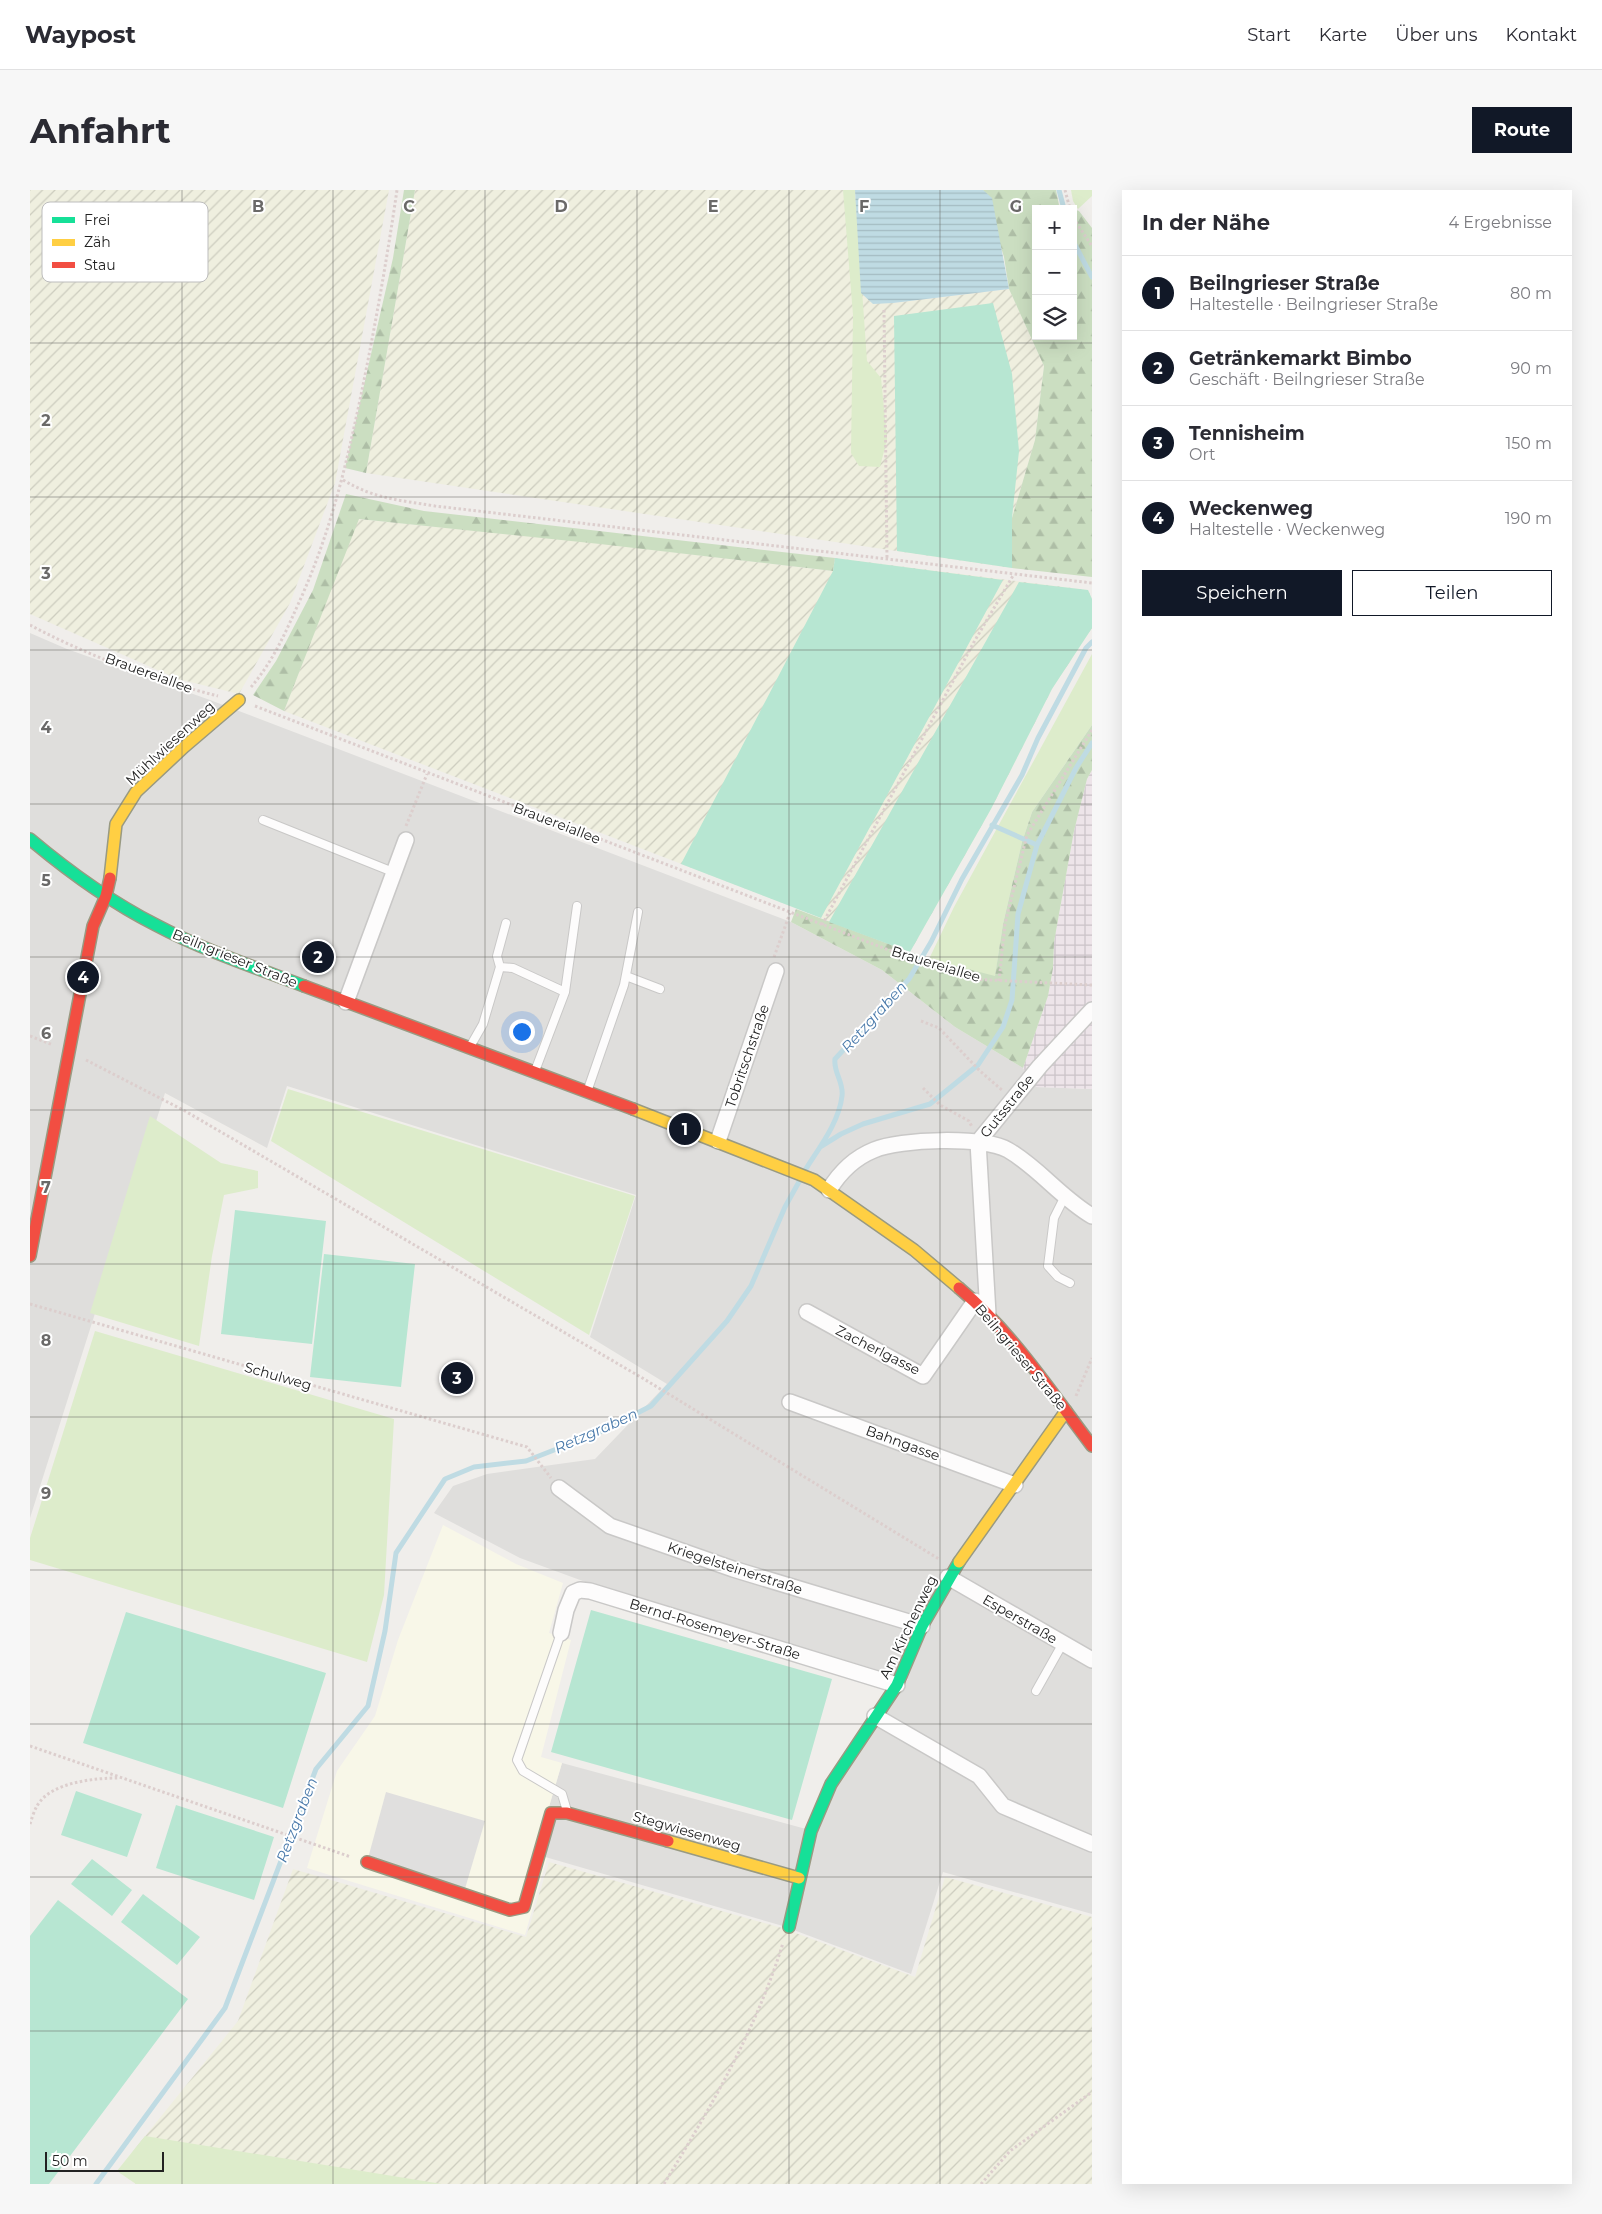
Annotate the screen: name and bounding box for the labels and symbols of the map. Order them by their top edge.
text: B [252,197,264,216]
text: C [403,197,415,216]
text: D [554,197,568,216]
text: E [708,197,718,216]
text: F [859,197,869,216]
text: G [1010,197,1022,216]
legend [42,202,208,282]
text: Frei [84,211,110,229]
text: Zäh [84,233,111,251]
text: Stau [84,256,116,274]
text: 2 [41,411,51,430]
text: 3 [40,564,51,583]
street label: Brauereiallee [103,649,195,697]
street label: Mühlwiesenweg [122,697,218,789]
text: 4 [40,718,52,737]
street label: Brauereiallee [511,798,603,848]
text: 5 [41,871,51,890]
street label: Beilngrieser Straße [170,925,300,991]
pin: 2 [302,938,334,976]
street label: Brauereiallee [889,942,983,986]
pin: 4 [67,958,99,996]
water label: Retzgraben [837,977,911,1056]
street label: Tobritschstraße [721,1002,773,1110]
your location [509,1019,535,1045]
text: 6 [41,1024,51,1043]
street label: Gutsstraße [976,1071,1038,1141]
pin: 1 [669,1110,701,1148]
text: 7 [41,1178,51,1197]
street label: Beilngrieser Straße [971,1300,1071,1414]
street label: Zacherlgasse [833,1321,923,1379]
text: 8 [41,1331,51,1350]
street label: Schulweg [242,1358,314,1394]
pin: 3 [441,1359,473,1397]
water label: Retzgraben [551,1404,640,1457]
street label: Bahngasse [863,1421,943,1465]
text: 9 [41,1484,51,1503]
street label: Kriegelsteinerstraße [665,1538,805,1598]
street label: Am Kirchenweg [875,1572,941,1682]
street label: Esperstraße [979,1590,1061,1648]
street label: Bernd-Rosemeyer-Straße [627,1594,803,1664]
water label: Retzgraben [272,1775,321,1865]
street label: Stegwiesenweg [631,1807,743,1855]
scale bar [45,2149,164,2172]

